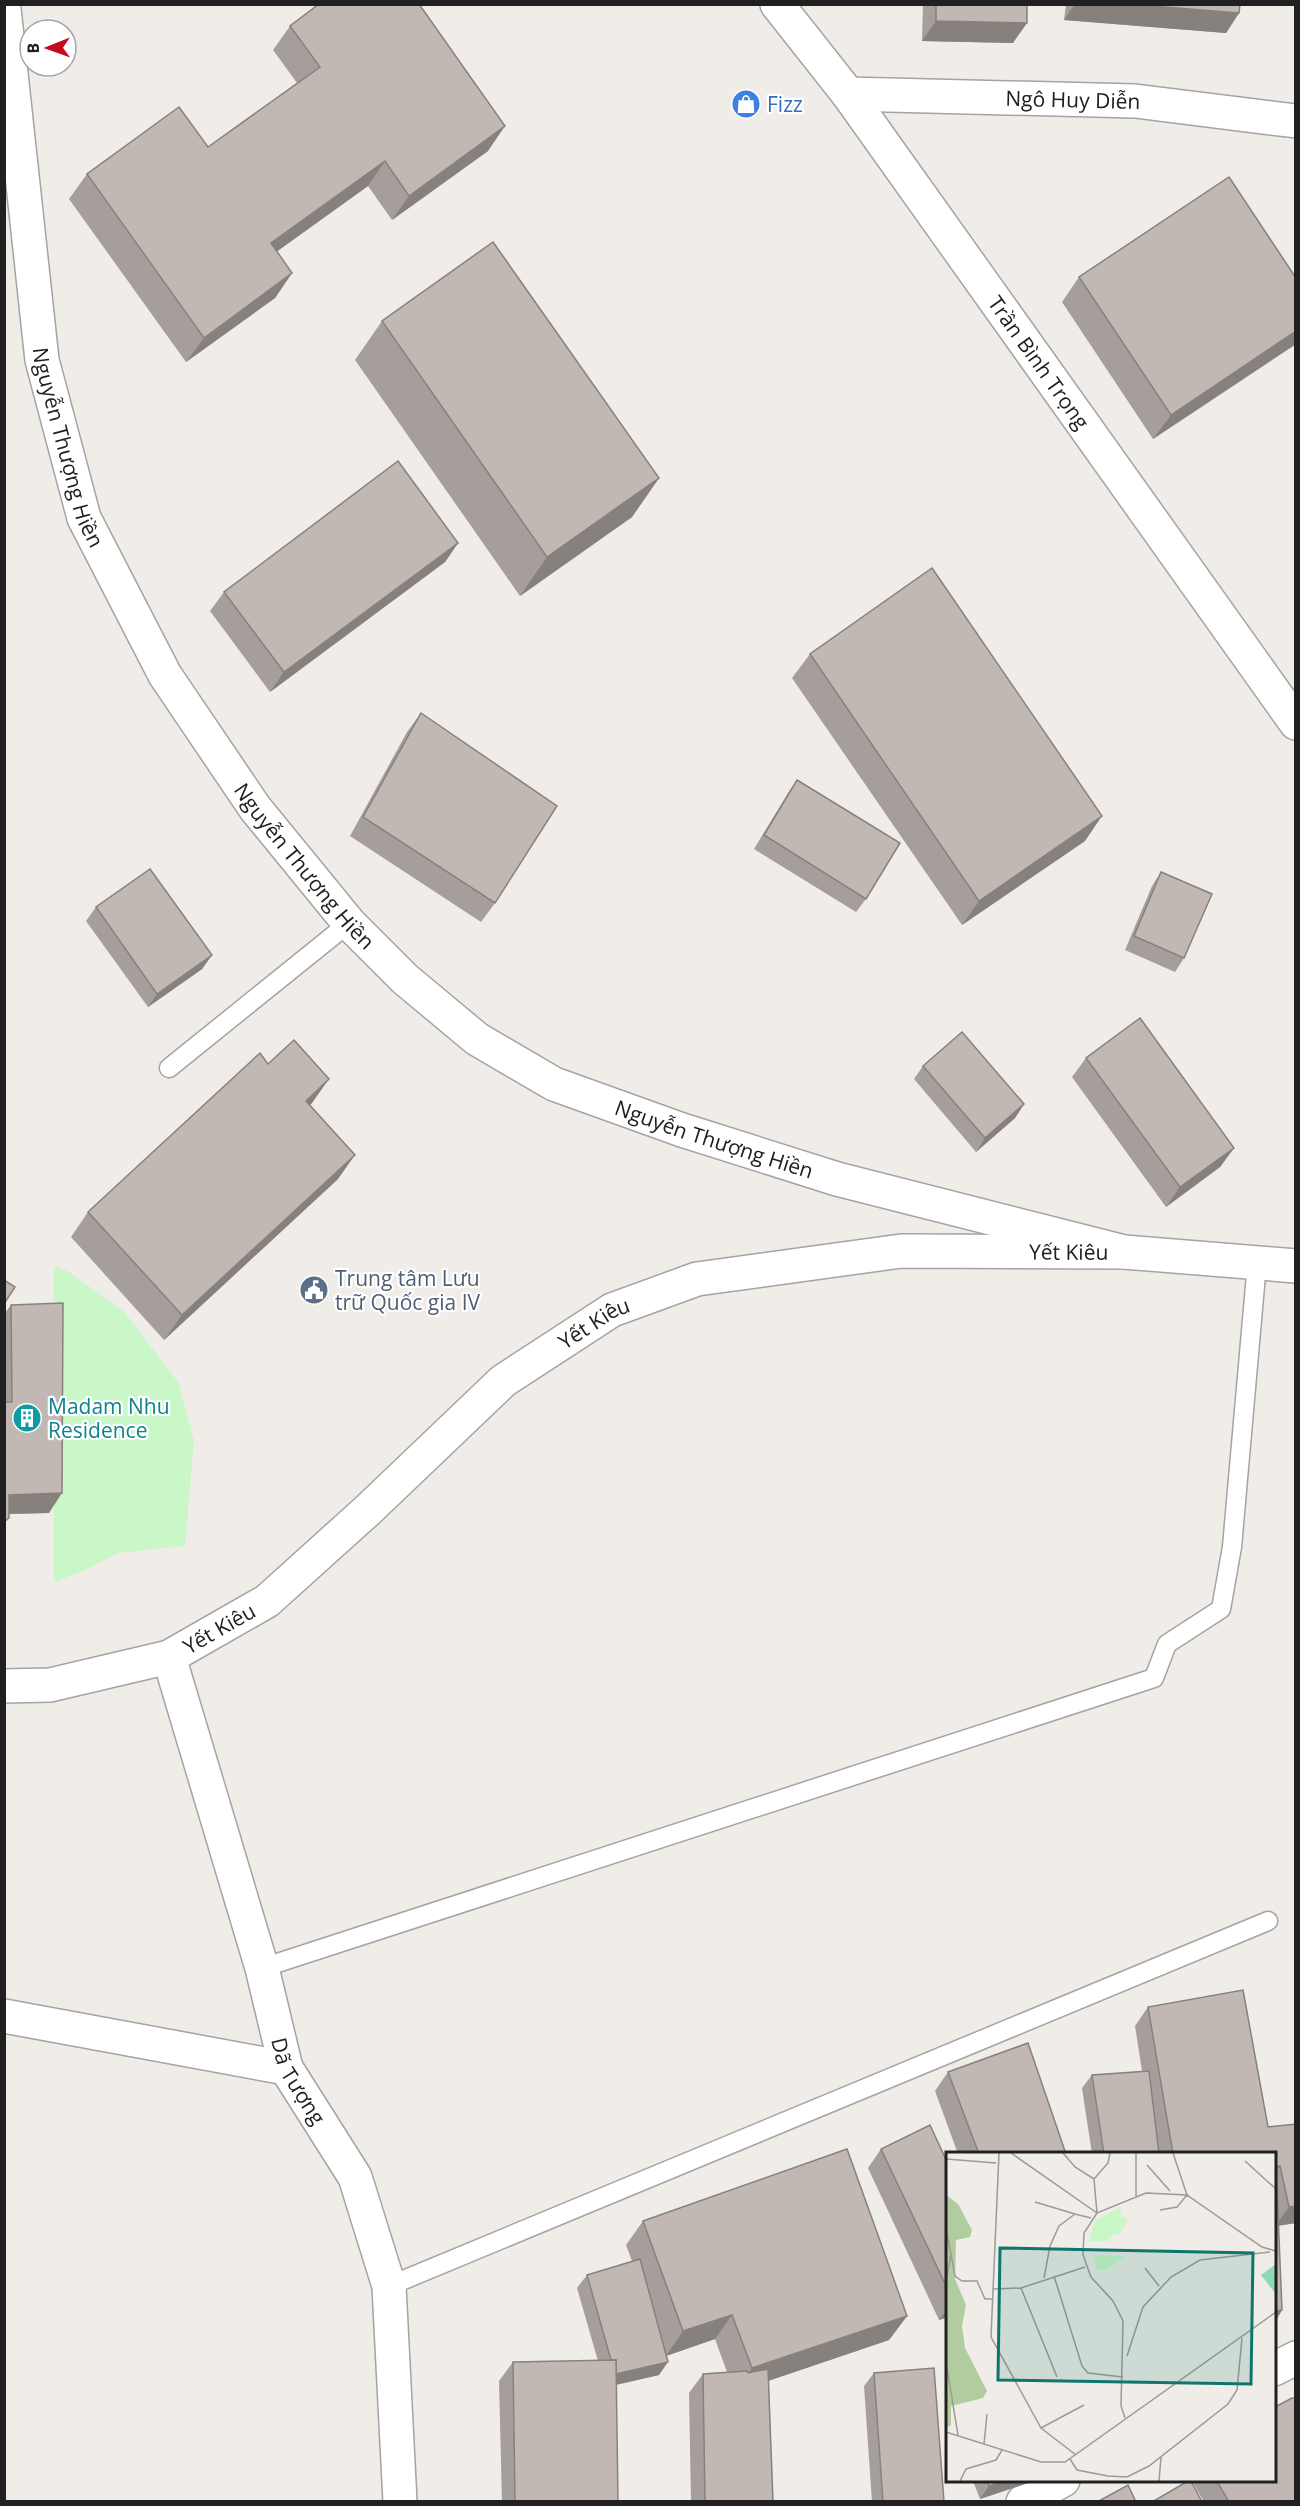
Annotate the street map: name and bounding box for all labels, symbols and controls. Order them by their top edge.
north arrow [18,18,78,78]
text: B [22,43,44,54]
street label: Ngô Huy Diễn [1005,84,1141,115]
shop icon: Fizz [730,88,762,120]
place label: Fizz [767,90,803,118]
street label: Trần Bình Trọng [982,290,1096,435]
street label: Nguyễn Thượng Hiền [27,346,111,552]
street label: Nguyễn Thượng Hiền [228,777,381,955]
street label: Nguyễn Thượng Hiền [611,1093,817,1185]
street label: Yết Kiêu [1029,1238,1108,1266]
place label: Trung tâm Lưu trữ Quốc gia IV [335,1264,480,1316]
public building icon: Trung tâm Lưu trữ Quốc gia IV [298,1274,330,1306]
street label: Yết Kiêu [553,1291,634,1355]
place label: Madam Nhu Residence [48,1392,170,1444]
building icon: Madam Nhu Residence [11,1402,43,1434]
street label: Yết Kiêu [178,1597,261,1660]
street label: Dã Tượng [265,2035,332,2130]
inset map [946,2152,1276,2482]

